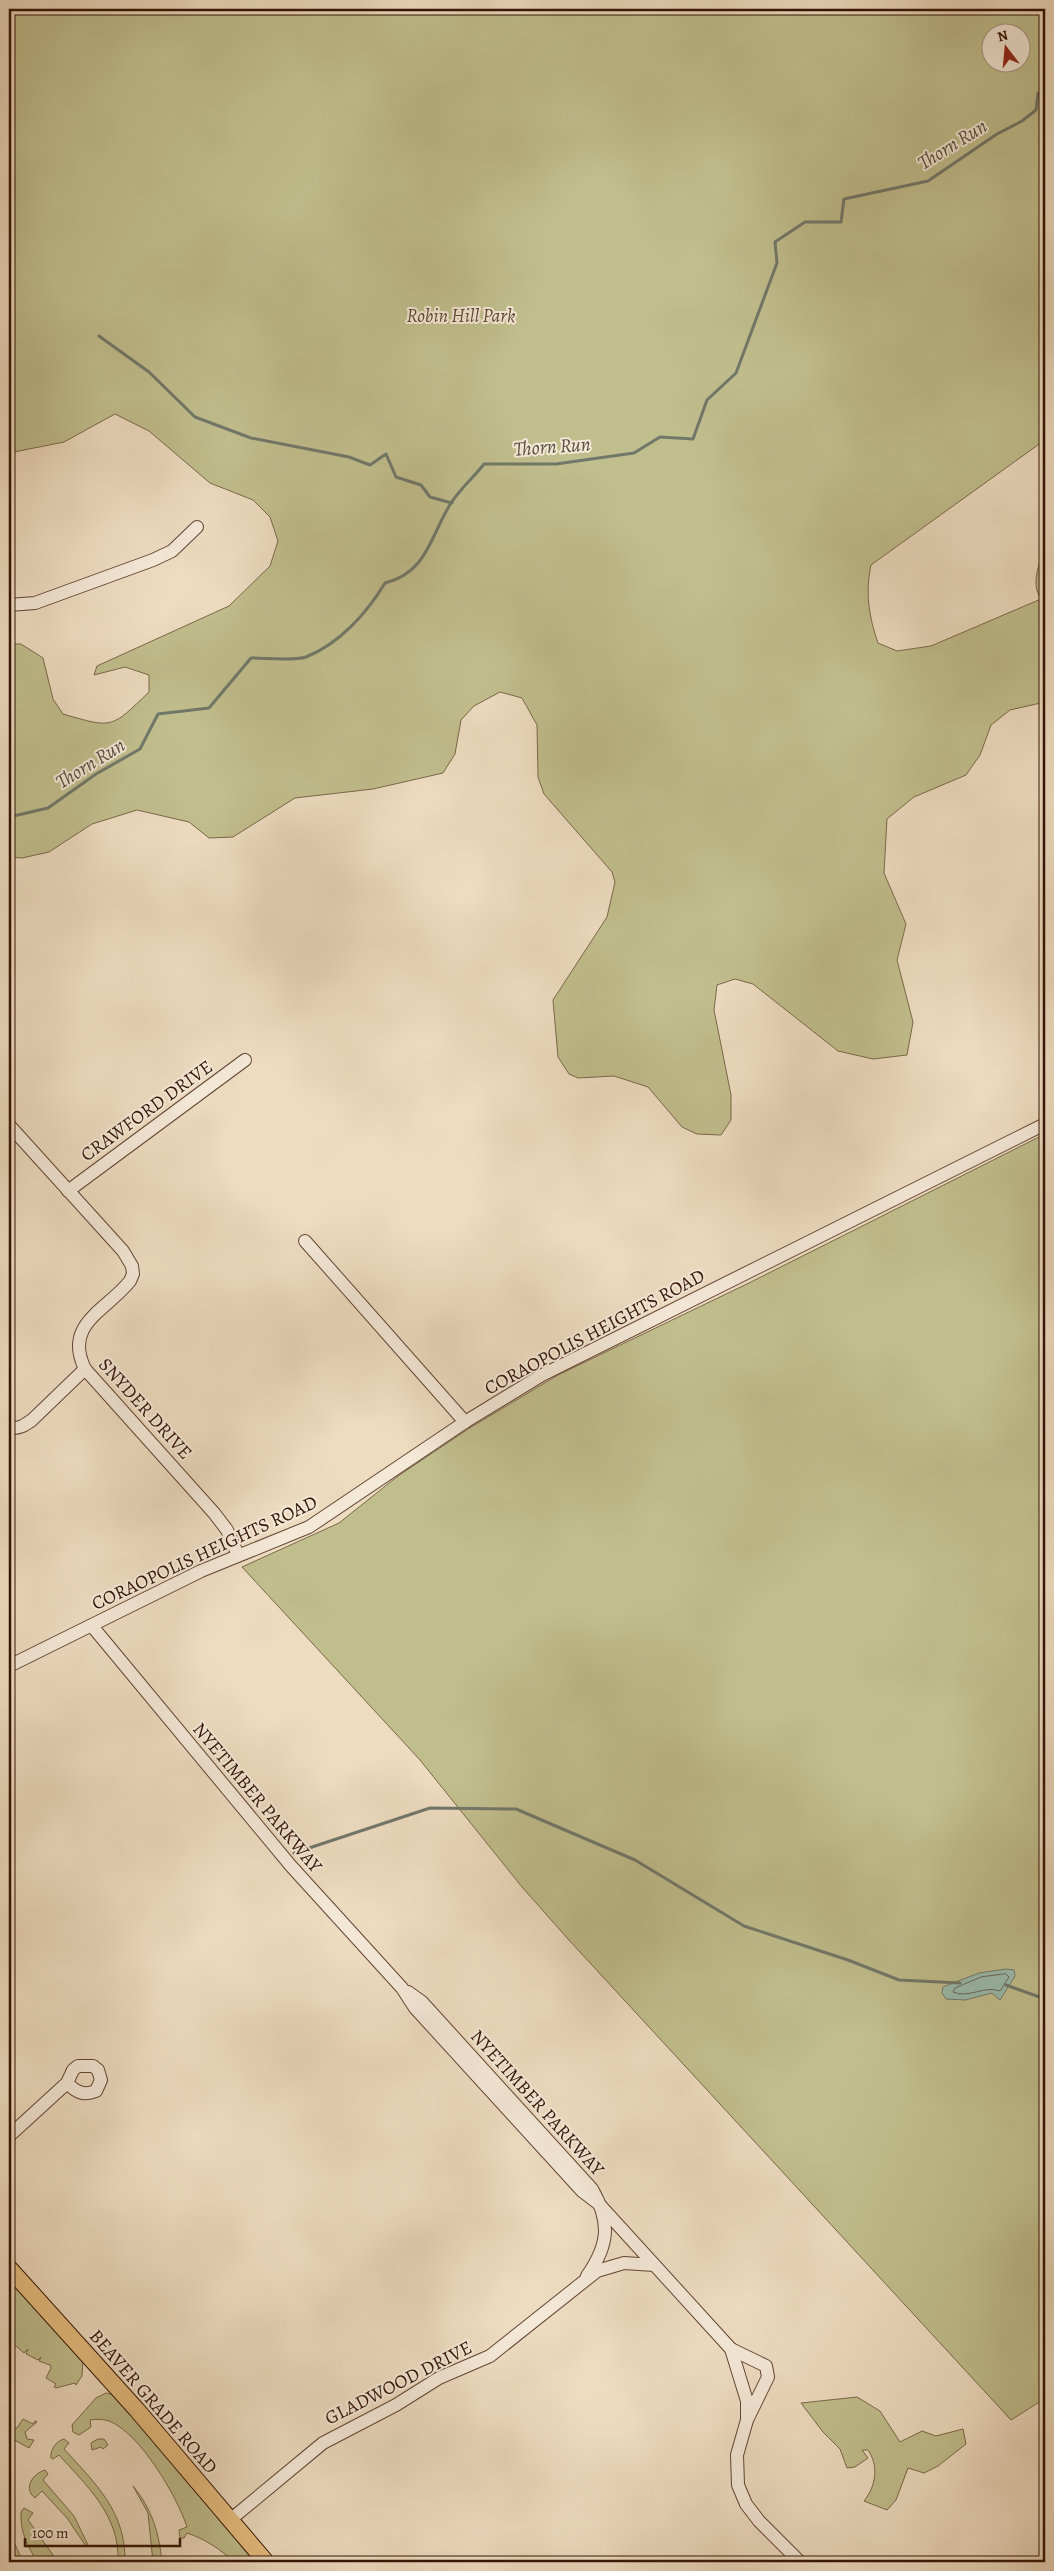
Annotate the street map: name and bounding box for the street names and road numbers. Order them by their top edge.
street label: CRAWFORD DRIVE [75,1054,218,1168]
street label: CORAOPOLIS HEIGHTS ROAD [480,1263,709,1401]
street label: SNYDER DRIVE [93,1352,198,1465]
street label: CORAOPOLIS HEIGHTS ROAD [87,1489,321,1617]
street label: NYETIMBER PARKWAY [187,1717,328,1879]
street label: NYETIMBER PARKWAY [465,2024,610,2182]
street label: BEAVER GRADE ROAD [83,2324,223,2479]
street label: GLADWOOD DRIVE [320,2335,476,2431]

